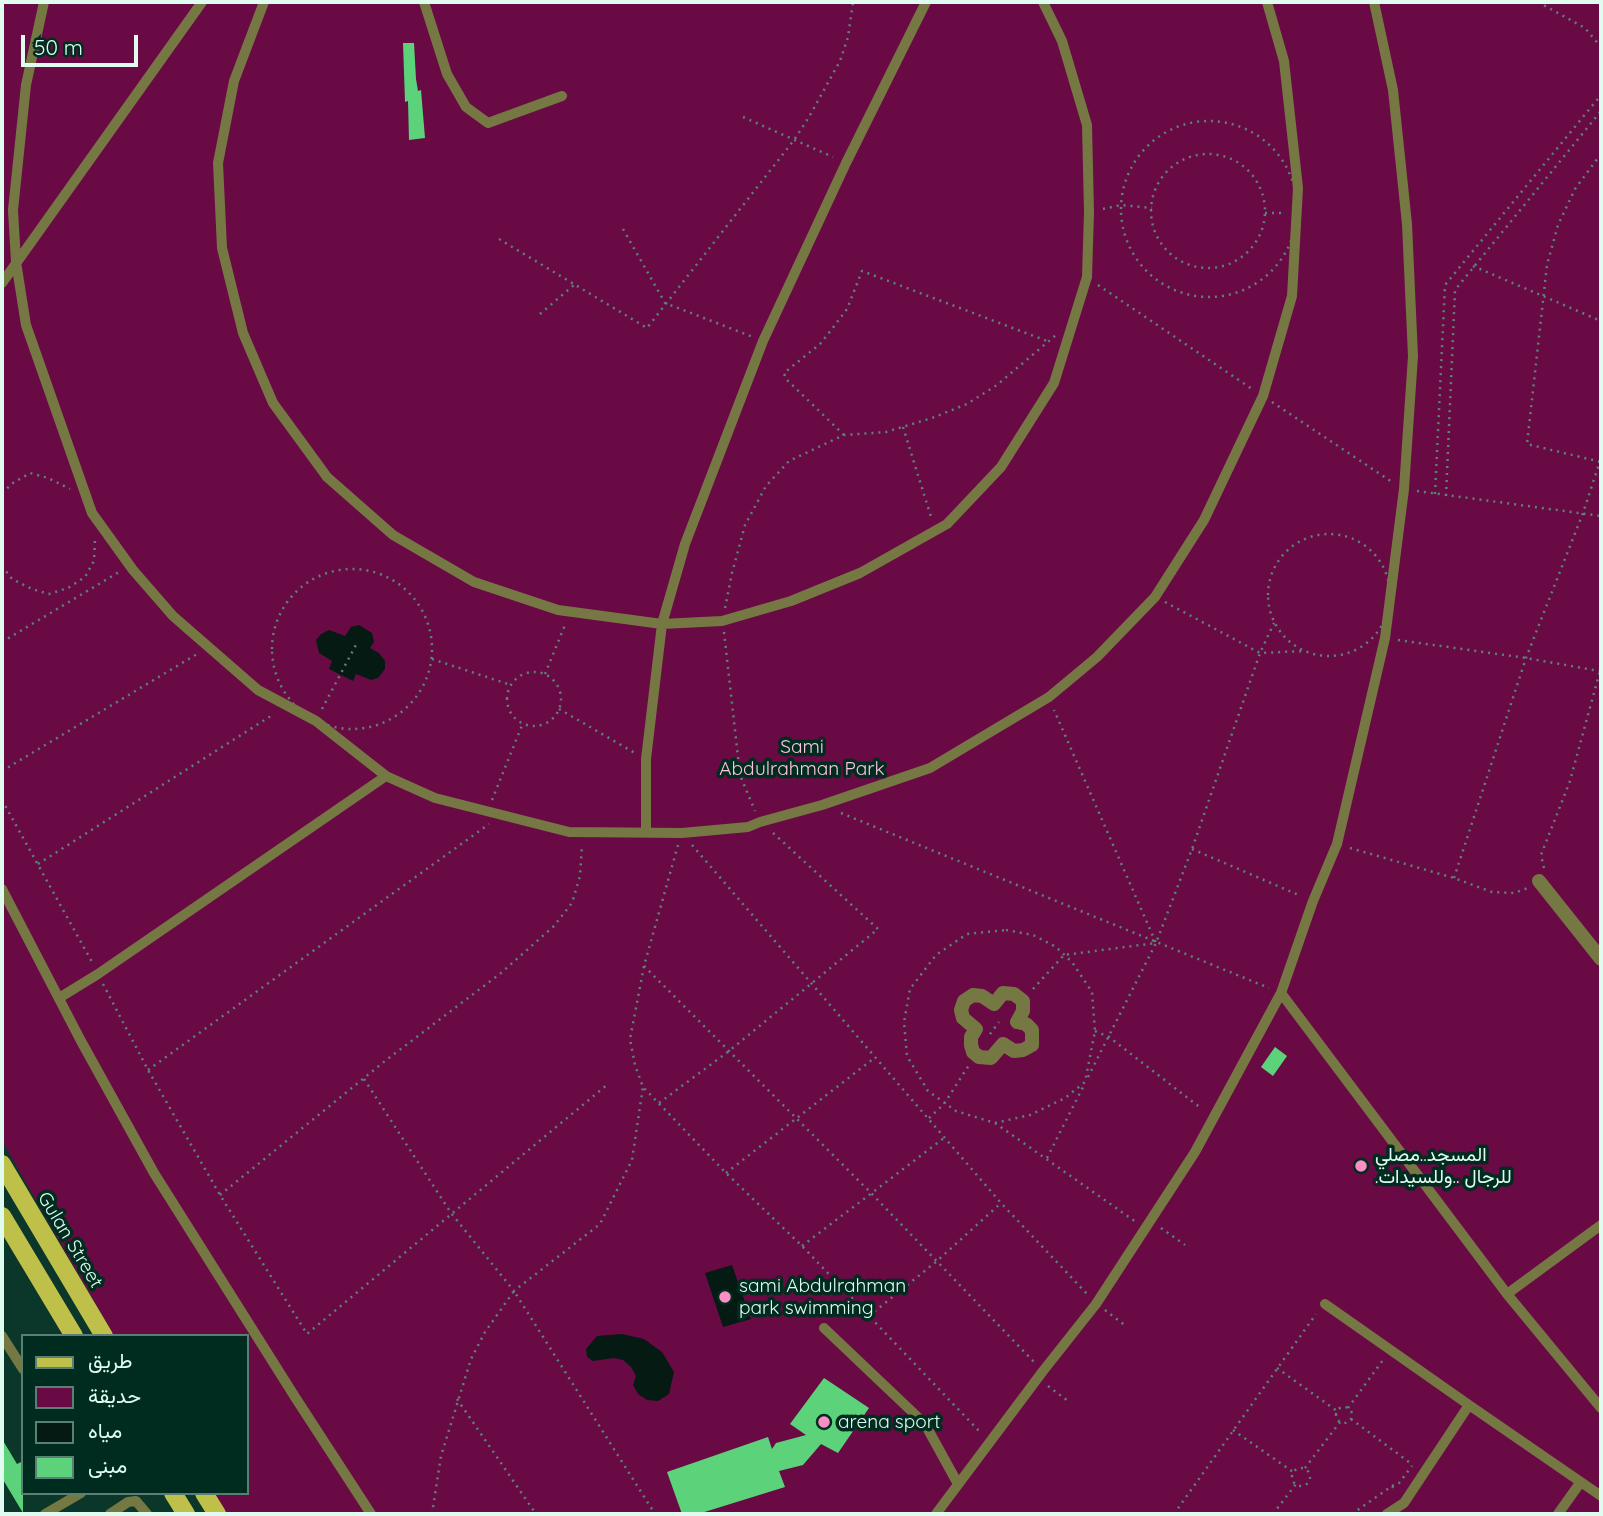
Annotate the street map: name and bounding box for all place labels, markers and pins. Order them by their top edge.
place label: المسجد..مصلي .للرجال ..وللسيدات [1375,1144,1512,1188]
marker: المسجد..مصلي .للرجال ..وللسيدات [1353,1158,1369,1174]
place label: sami Abdulrahman park swimming [739,1275,906,1319]
marker: sami Abdulrahman park swimming [717,1289,733,1305]
place label: arena sport [838,1411,940,1433]
marker: arena sport [816,1414,832,1430]

